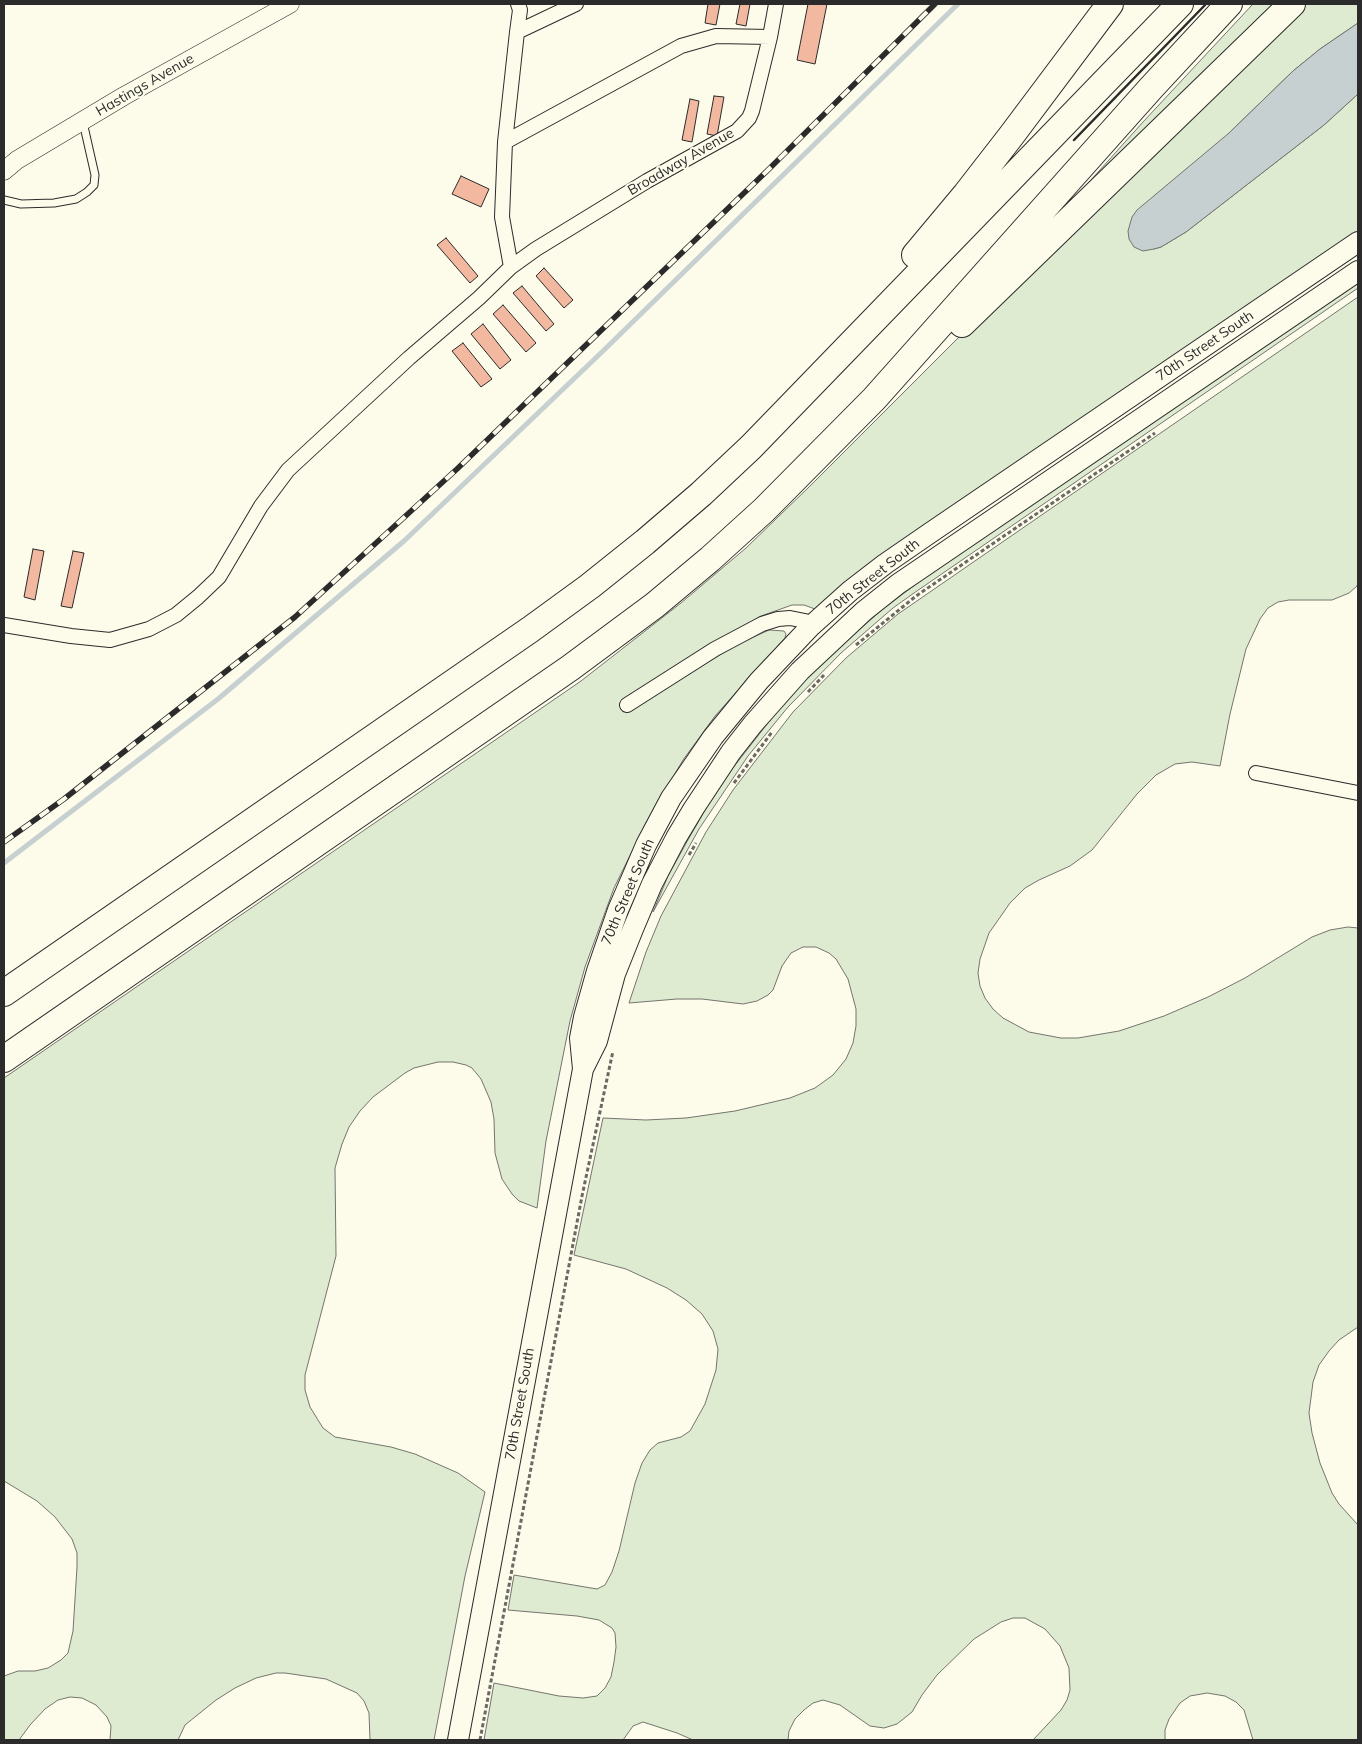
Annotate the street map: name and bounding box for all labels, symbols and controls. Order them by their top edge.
street label: Hastings Avenue [93,50,197,120]
street label: Broadway Avenue [625,125,737,199]
street label: 70th Street South [1153,307,1257,385]
street label: 70th Street South [823,535,923,619]
street label: 70th Street South [598,836,658,948]
street label: 70th Street South [502,1346,538,1462]

